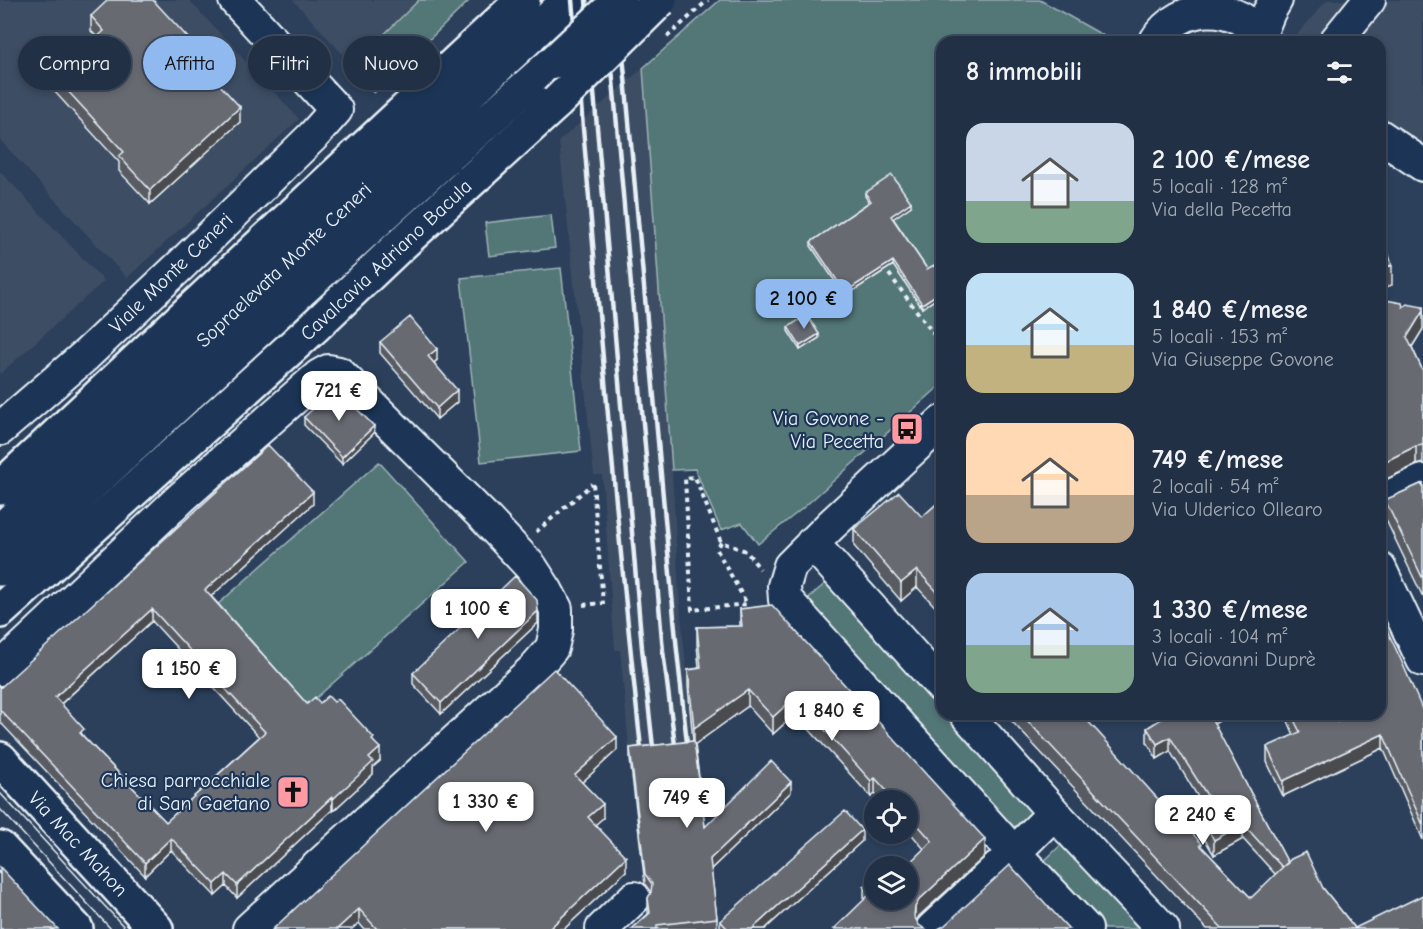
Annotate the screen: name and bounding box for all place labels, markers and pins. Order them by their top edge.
pin: 2 100 € [749,279,859,330]
pin: 721 € [297,371,381,422]
place label: Via Govone - Via Pecetta [773,407,884,453]
bus stop icon: Via Govone - Via Pecetta [889,411,925,447]
pin: 1 100 € [423,589,533,640]
pin: 1 150 € [134,649,244,700]
pin: 1 840 € [777,691,887,742]
place label: Chiesa parrocchiale di San Gaetano [101,769,270,815]
church icon: Chiesa parrocchiale di San Gaetano [275,774,311,810]
pin: 749 € [645,778,729,829]
pin: 1 330 € [431,782,541,833]
pin: 2 240 € [1148,795,1258,846]

